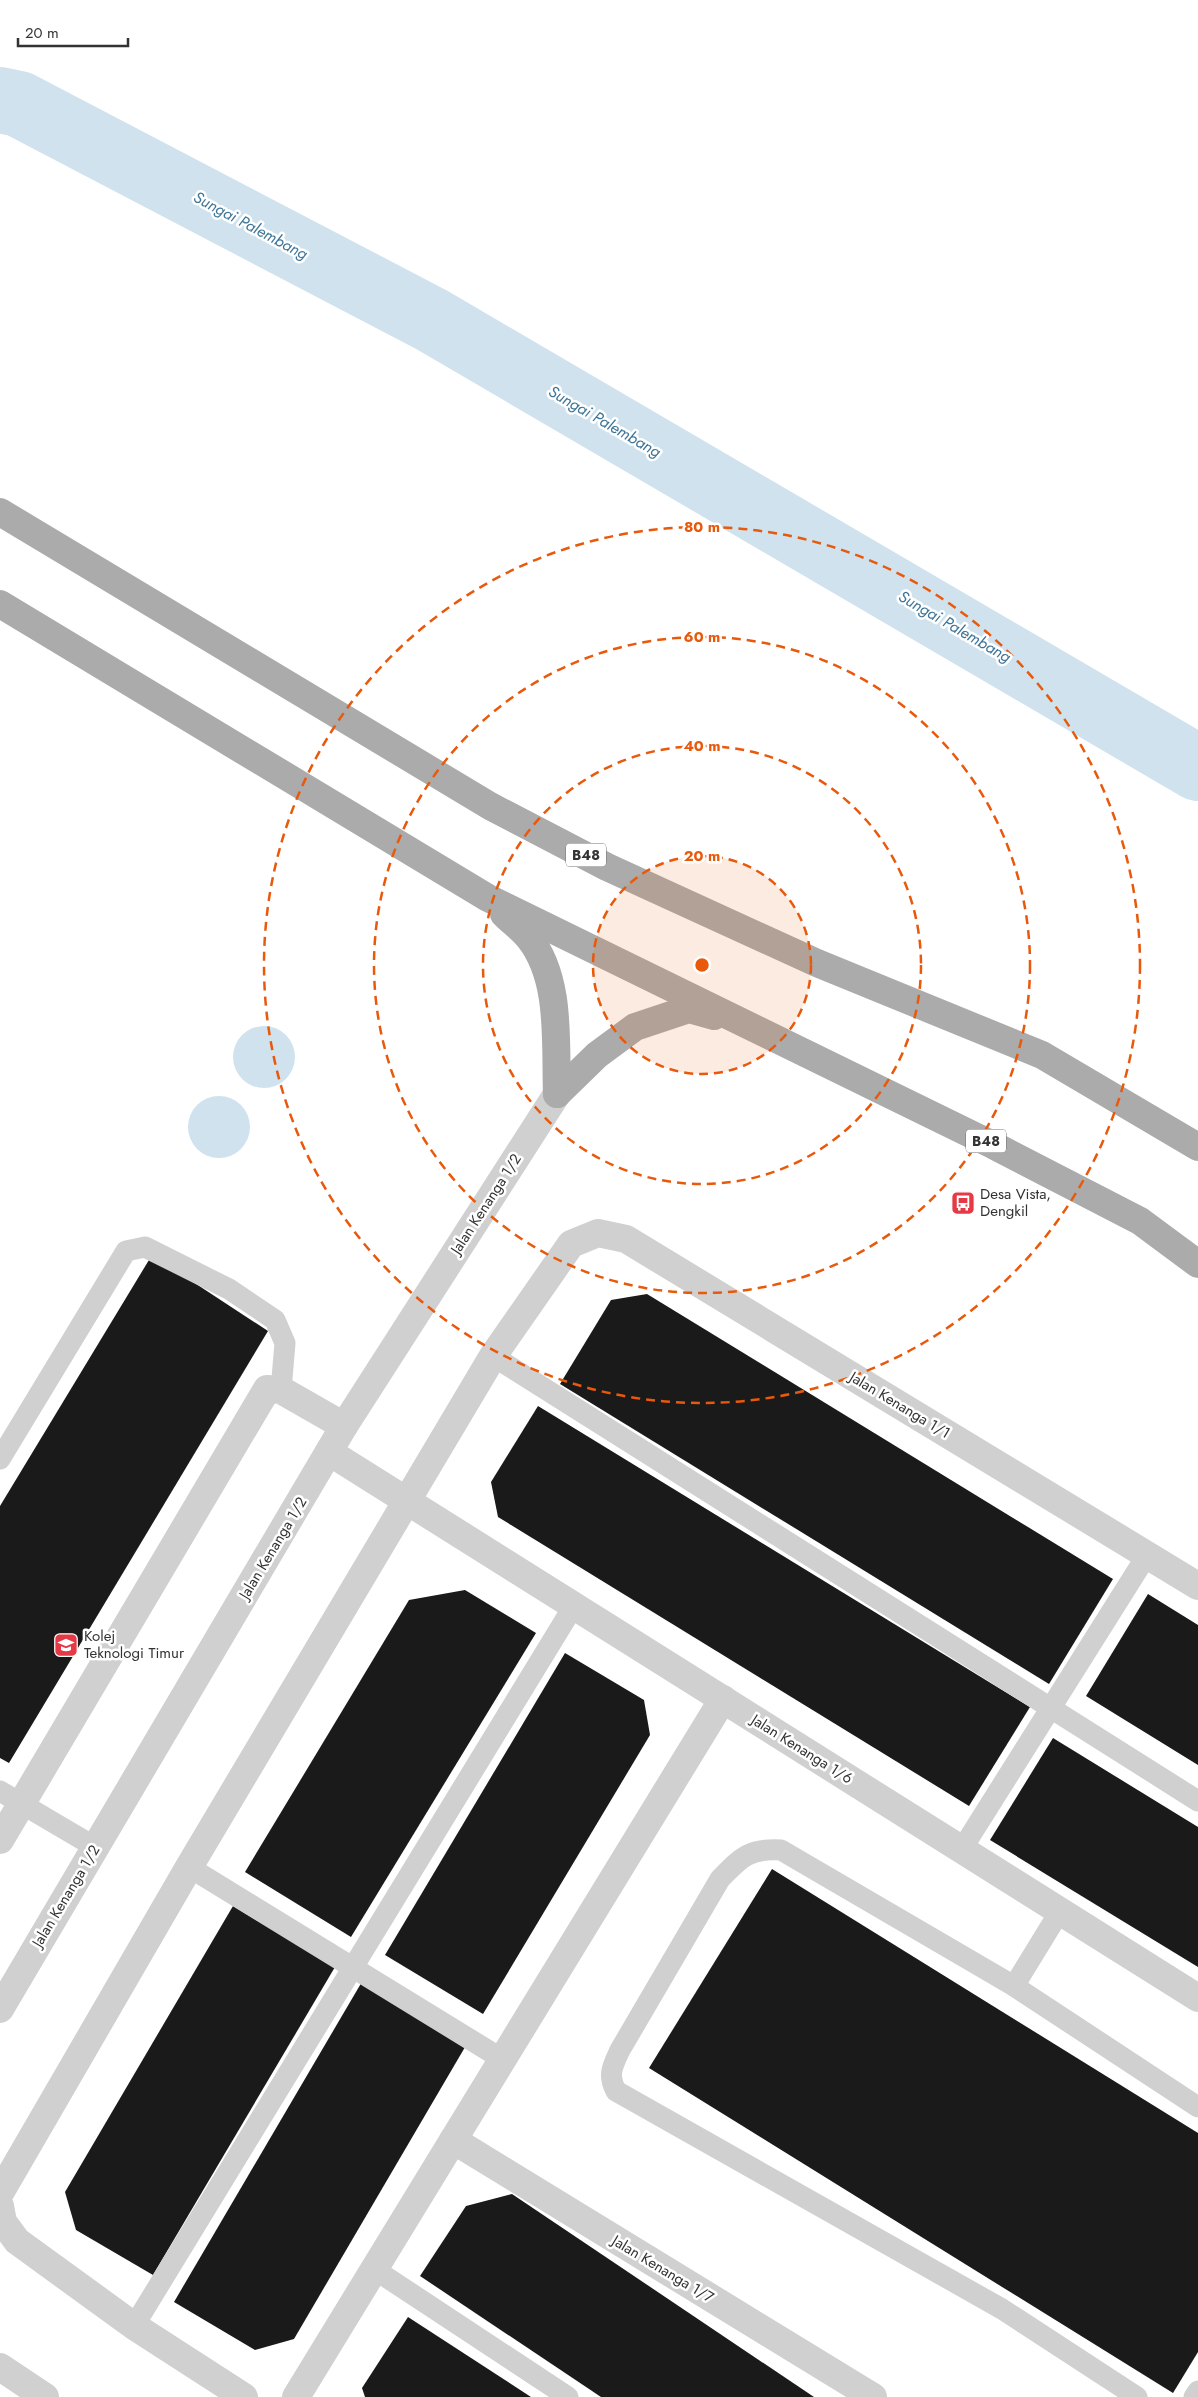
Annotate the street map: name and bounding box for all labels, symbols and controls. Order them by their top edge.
scale bar [18,15,128,47]
text: 20 m [25,22,59,44]
water label: Sungai Palembang [189,186,312,265]
water label: Sungai Palembang [544,380,665,463]
text: 80 m [684,516,720,538]
water label: Sungai Palembang [894,585,1015,668]
text: 60 m [684,626,720,648]
text: 40 m [683,735,721,757]
road number: B48 [566,844,606,866]
text: 20 m [684,845,720,867]
centre of rings [693,956,711,974]
road number: B48 [966,1130,1006,1152]
street label: Jalan Kenanga 1/2 [444,1149,527,1260]
place label: Desa Vista, Dengkil [980,1183,1051,1222]
bus stop icon: Desa Vista, Dengkil [950,1190,976,1216]
street label: Jalan Kenanga 1/1 [844,1365,955,1444]
street label: Jalan Kenanga 1/2 [233,1493,312,1605]
place label: Kolej Teknologi Timur [84,1625,185,1664]
school or university icon: Kolej Teknologi Timur [53,1632,79,1658]
street label: Jalan Kenanga 1/6 [745,1708,857,1789]
street label: Jalan Kenanga 1/2 [26,1841,105,1953]
street label: Jalan Kenanga 1/7 [606,2229,718,2308]

